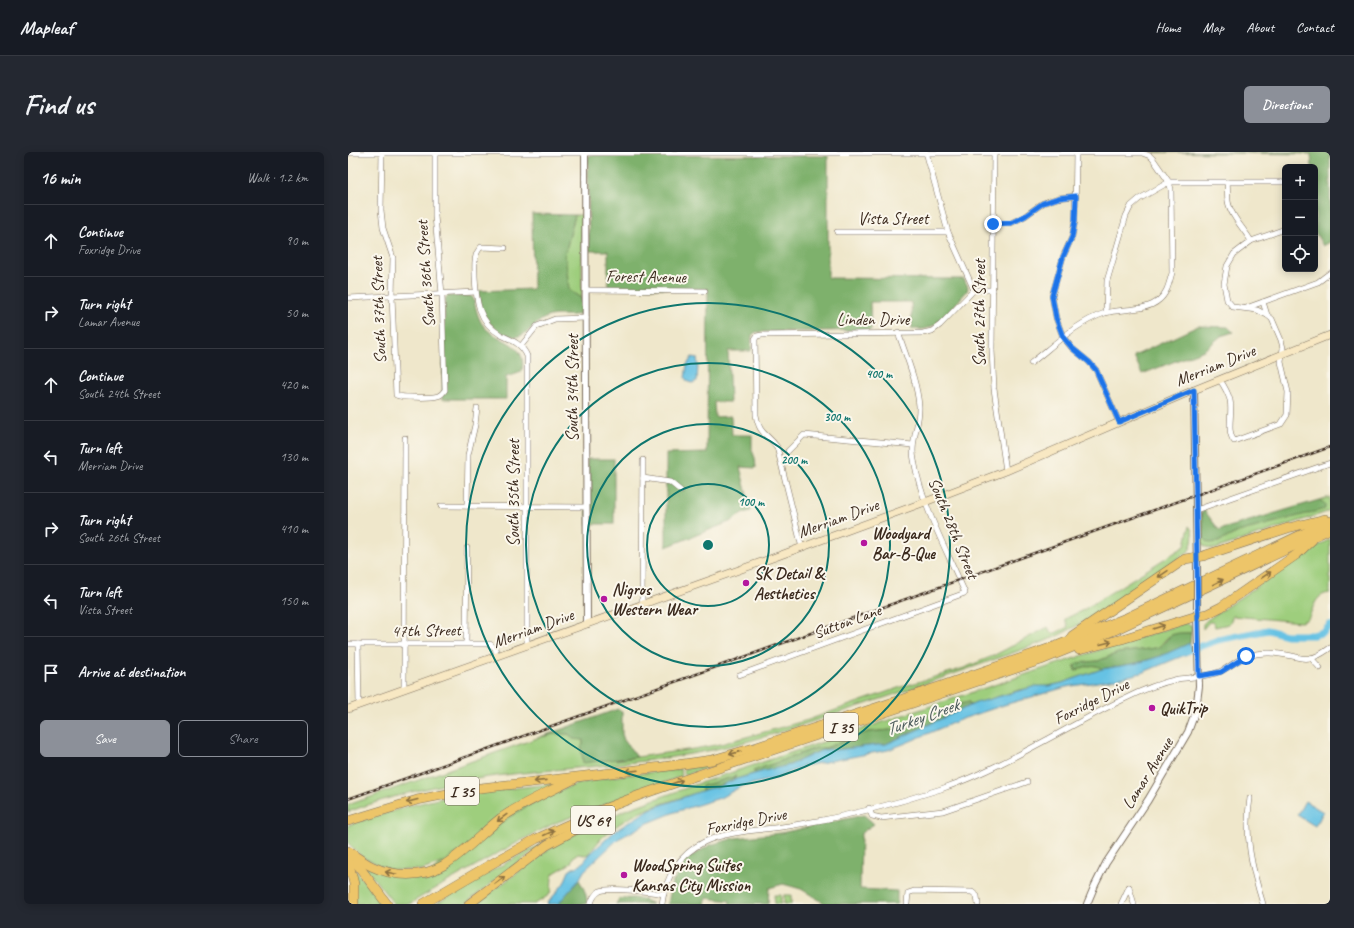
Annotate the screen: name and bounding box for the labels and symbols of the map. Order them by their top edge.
street label: Vista Street [858,208,931,229]
route end [984,215,1002,233]
street label: South 36th Street [411,217,440,328]
street label: South 37th Street [366,254,391,364]
street label: South 27th Street [969,257,990,367]
street label: Forest Avenue [606,265,687,288]
street label: Linden Drive [837,309,911,330]
street label: South 34th Street [562,332,583,442]
street label: Merriam Drive [1172,339,1260,391]
text: 400 m [866,366,893,382]
text: 300 m [824,409,851,425]
street label: South 35th Street [503,437,524,547]
text: 200 m [781,452,808,468]
street label: South 28th Street [924,475,984,584]
text: 100 m [738,494,765,510]
street label: Merriam Drive [795,494,883,543]
place label: Woodyard Bar-B-Que [872,523,936,564]
centre of rings [701,538,715,552]
marker: Woodyard Bar-B-Que [859,538,869,548]
place label: SK Detail & Aesthetics [754,563,826,604]
one-way arrow [1157,570,1168,578]
one-way arrow [1261,571,1272,580]
marker: SK Detail & Aesthetics [741,578,751,588]
one-way arrow [1211,578,1223,585]
place label: Nigros Western Wear [612,579,699,620]
marker: Nigros Western Wear [599,594,609,604]
street label: Sutton Lane [810,599,885,643]
street label: Merriam Drive [490,604,578,653]
street label: 47th Street [391,619,463,642]
one-way arrow [1152,623,1165,630]
one-way arrow [1099,639,1112,646]
route start [1237,647,1255,665]
street label: Foxridge Drive [1050,673,1133,729]
water label: Turkey Creek [883,693,965,740]
place label: QuikTrip [1160,698,1209,719]
marker: QuikTrip [1147,703,1157,713]
road number: I 35 [824,713,858,741]
street label: Lamar Avenue [1117,732,1178,813]
one-way arrow [728,750,741,757]
one-way arrow [626,767,639,775]
road number: I 35 [445,777,479,805]
one-way arrow [534,777,547,784]
one-way arrow [670,778,683,785]
one-way arrow [406,798,419,806]
street label: Foxridge Drive [704,803,789,840]
road number: US 69 [571,806,615,834]
one-way arrow [497,814,508,822]
one-way arrow [542,829,554,836]
place label: WoodSpring Suites Kansas City Mission [632,855,751,896]
one-way arrow [384,868,397,876]
marker: WoodSpring Suites Kansas City Mission [619,870,629,880]
one-way arrow [495,876,506,885]

